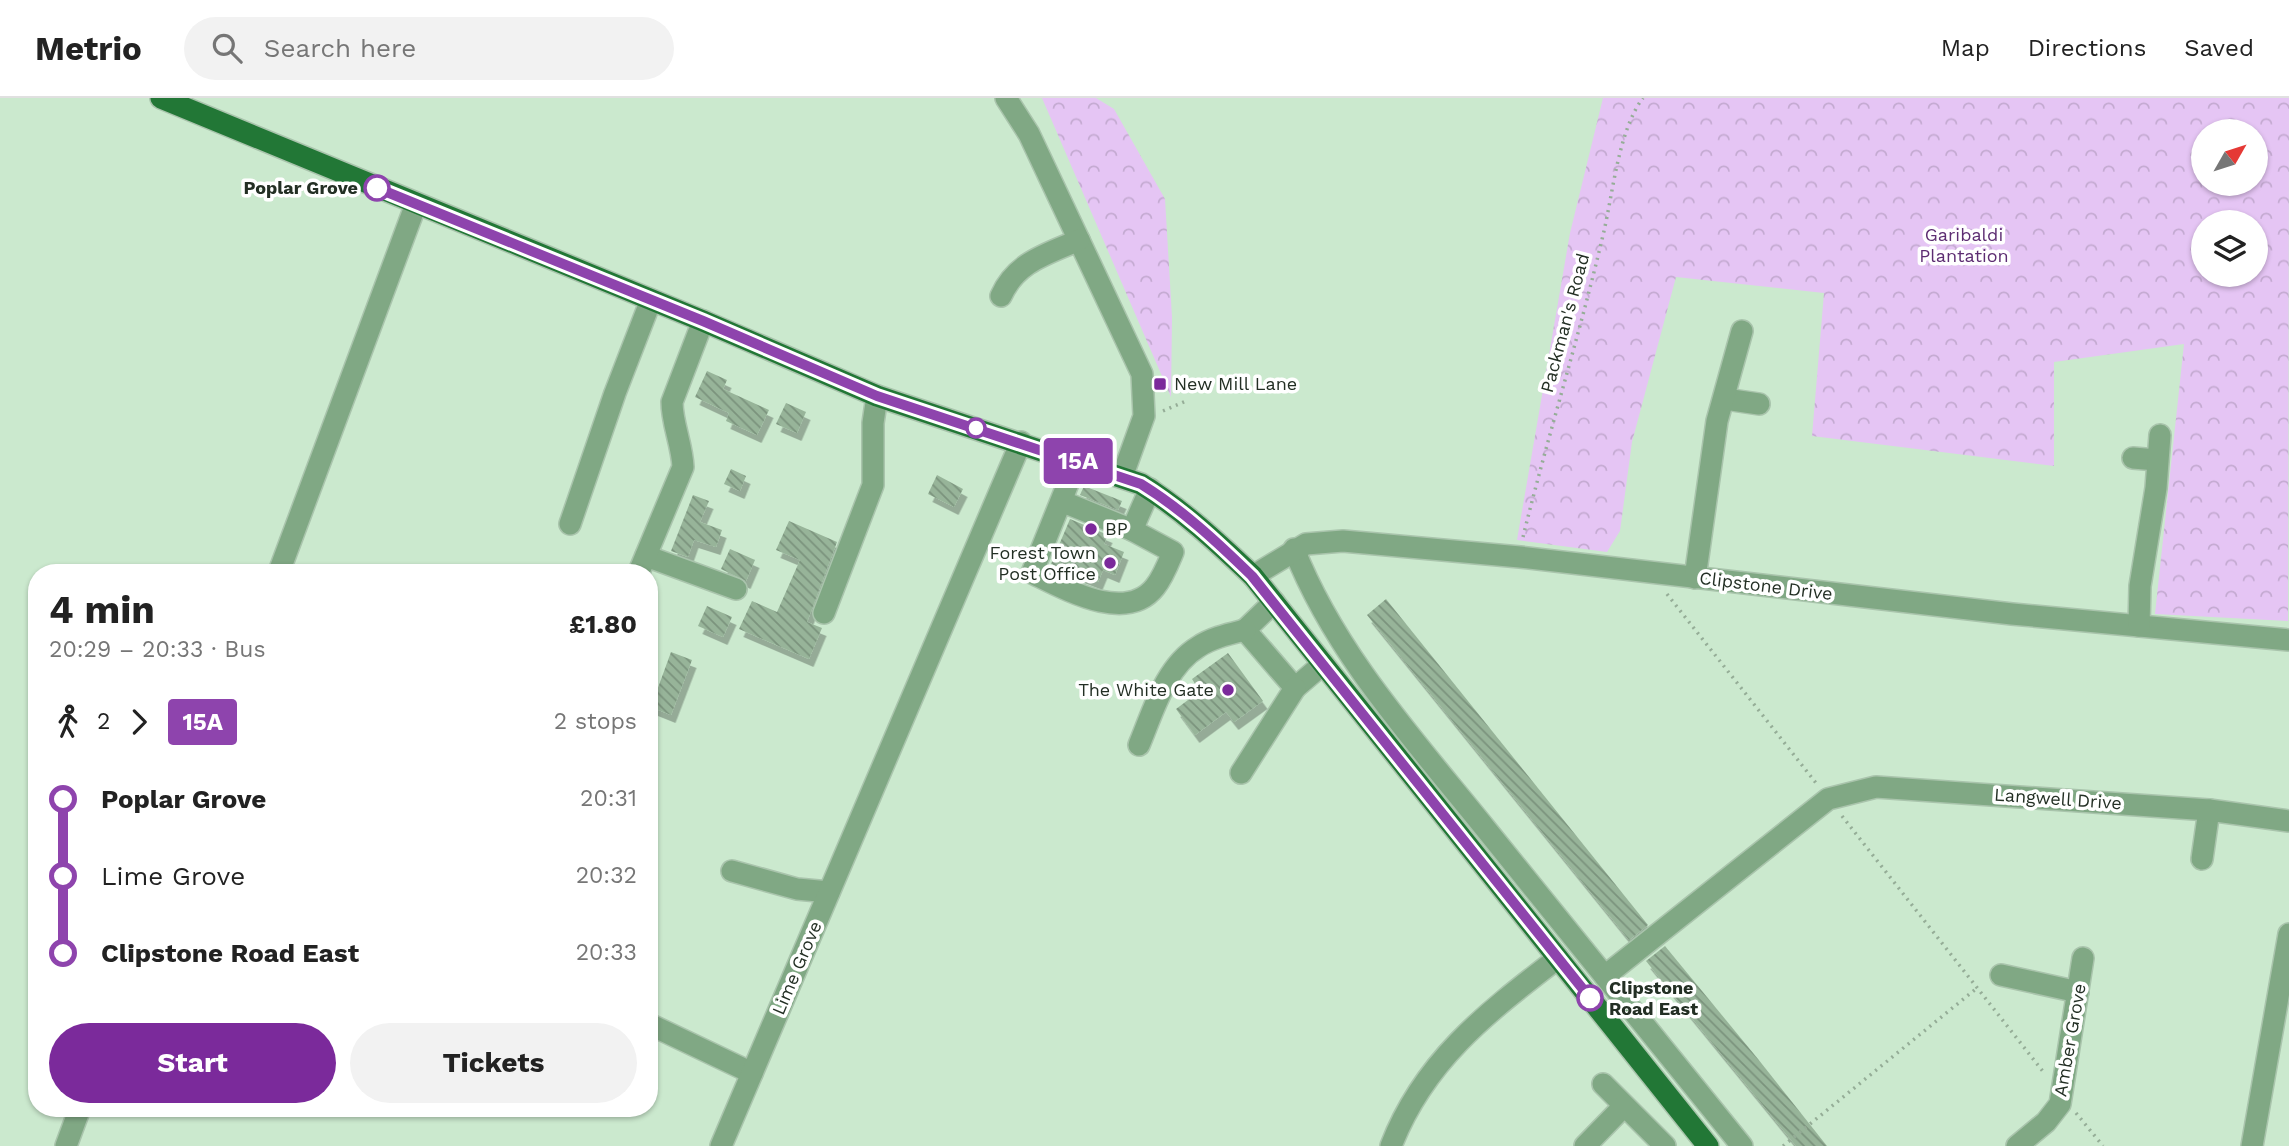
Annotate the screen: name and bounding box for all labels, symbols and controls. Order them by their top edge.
search box [184,17,674,80]
text: Metrio [35,29,142,68]
icon: search [208,29,246,67]
text: Search here [264,33,416,63]
text: Map [1941,34,1990,62]
text: Directions [2028,34,2146,62]
text: Saved [2184,34,2254,62]
north arrow [2191,119,2268,196]
map controls [2191,119,2268,287]
marker: Poplar Grove [364,175,390,201]
place label: Poplar Grove [244,177,358,198]
button: layers [2191,210,2268,287]
park label: Garibaldi Plantation [1919,224,2009,266]
street label: Packman's Road [1536,251,1593,395]
place label: New Mill Lane [1174,373,1297,394]
marker: New Mill Lane [1152,376,1168,392]
unlabelled marker [966,418,986,438]
line badge: 15A [1038,438,1118,484]
text: 15A [1058,447,1098,475]
place label: BP [1105,518,1128,539]
marker: BP [1083,521,1099,537]
place label: Forest Town Post Office [989,542,1096,584]
marker: Forest Town Post Office [1102,555,1118,571]
street label: Clipstone Drive [1698,567,1834,604]
text: 4 min [49,588,155,632]
text: £1.80 [569,609,637,639]
text: 20:29 – 20:33 · Bus [49,636,266,663]
place label: The White Gate [1078,679,1214,700]
marker: The White Gate [1220,682,1236,698]
icon: walk [49,703,87,741]
icon: forward [120,703,158,741]
text: 2 [97,708,110,735]
text: 15A [182,708,223,736]
text: 2 stops [554,708,637,735]
text: Poplar Grove [101,784,266,814]
street label: Langwell Drive [1993,784,2123,813]
text: 20:31 [580,785,637,812]
text: Lime Grove [101,861,245,891]
text: 20:32 [576,862,637,889]
street label: Lime Grove [767,918,826,1018]
text: Clipstone Road East [101,938,359,968]
text: 20:33 [576,939,637,966]
place label: Clipstone Road East [1609,977,1698,1019]
street label: Amber Grove [2049,982,2090,1098]
marker: Clipstone Road East [1577,985,1603,1011]
button: Start [49,1023,336,1103]
button: Tickets [350,1023,637,1103]

